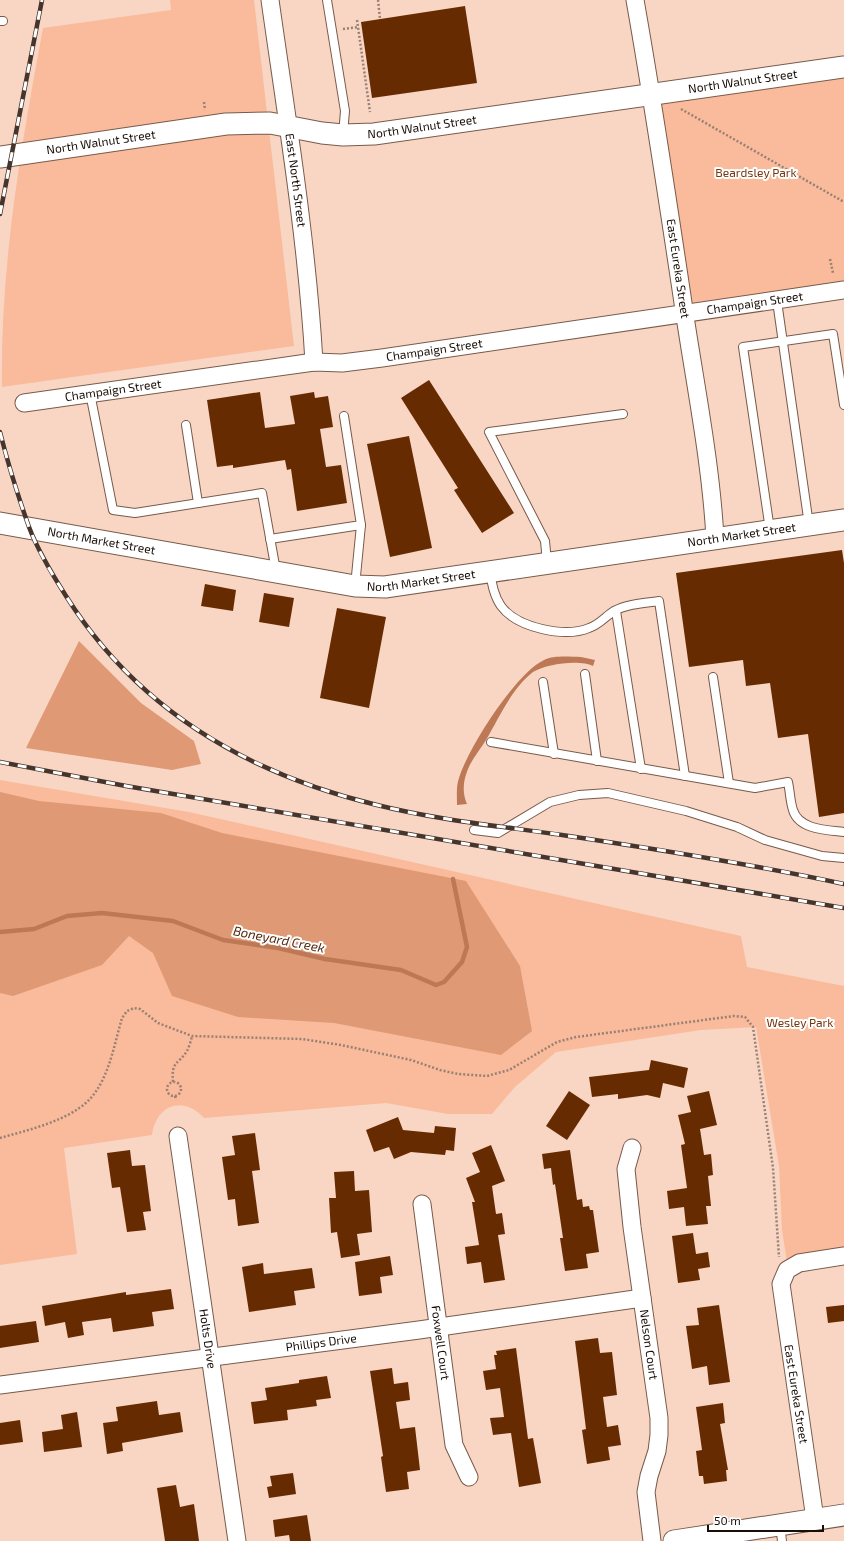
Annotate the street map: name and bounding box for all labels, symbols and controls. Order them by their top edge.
street label: North Walnut Street [687,66,799,95]
street label: North Walnut Street [367,111,478,140]
street label: North Walnut Street [45,126,157,156]
street label: East North Street [283,132,310,228]
park label: Beardsley Park [715,165,797,179]
street label: East Eureka Street [665,218,693,319]
street label: Champaign Street [705,288,804,316]
street label: Champaign Street [385,335,484,363]
street label: Champaign Street [64,376,163,403]
street label: North Market Street [686,519,797,549]
street label: North Market Street [47,524,157,557]
street label: North Market Street [367,566,476,593]
water label: Boneyard Creek [232,922,326,956]
park label: Wesley Park [767,1015,833,1029]
street label: Foxwell Court [430,1305,453,1381]
street label: Holts Drive [197,1308,220,1370]
street label: Nelson Court [638,1308,662,1381]
street label: Phillips Drive [285,1330,357,1353]
street label: East Eureka Street [782,1343,812,1445]
scale bar [708,1507,823,1533]
text: 50 m [714,1513,741,1527]

